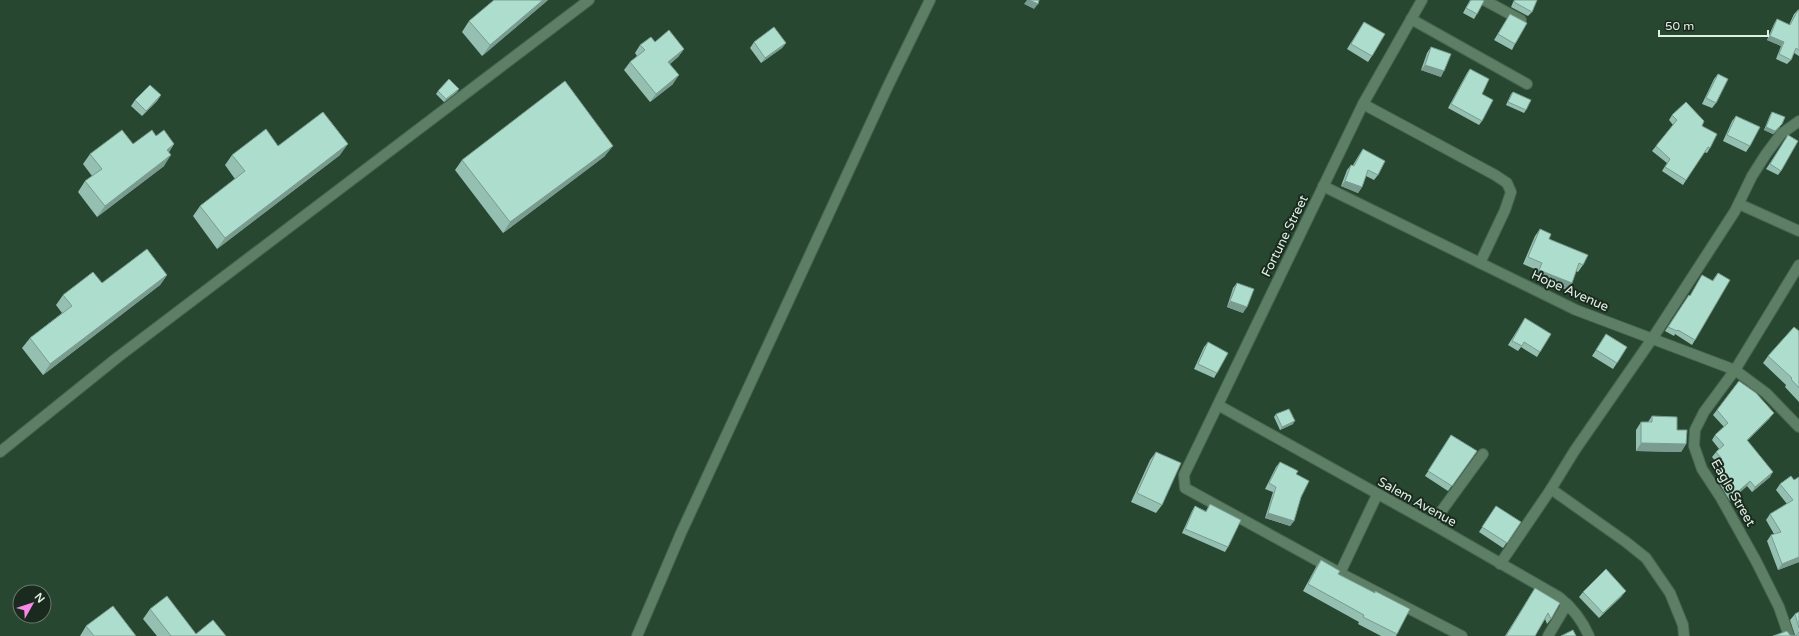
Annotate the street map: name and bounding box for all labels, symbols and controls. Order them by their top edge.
scale bar [1659,12,1768,38]
text: 50 m [1665,19,1694,33]
street label: Fortune Street [1258,192,1312,279]
street label: Hope Avenue [1529,267,1611,315]
street label: Eagle Street [1707,457,1759,529]
street label: Salem Avenue [1375,474,1459,530]
north arrow [12,584,52,624]
text: N [32,590,47,606]

